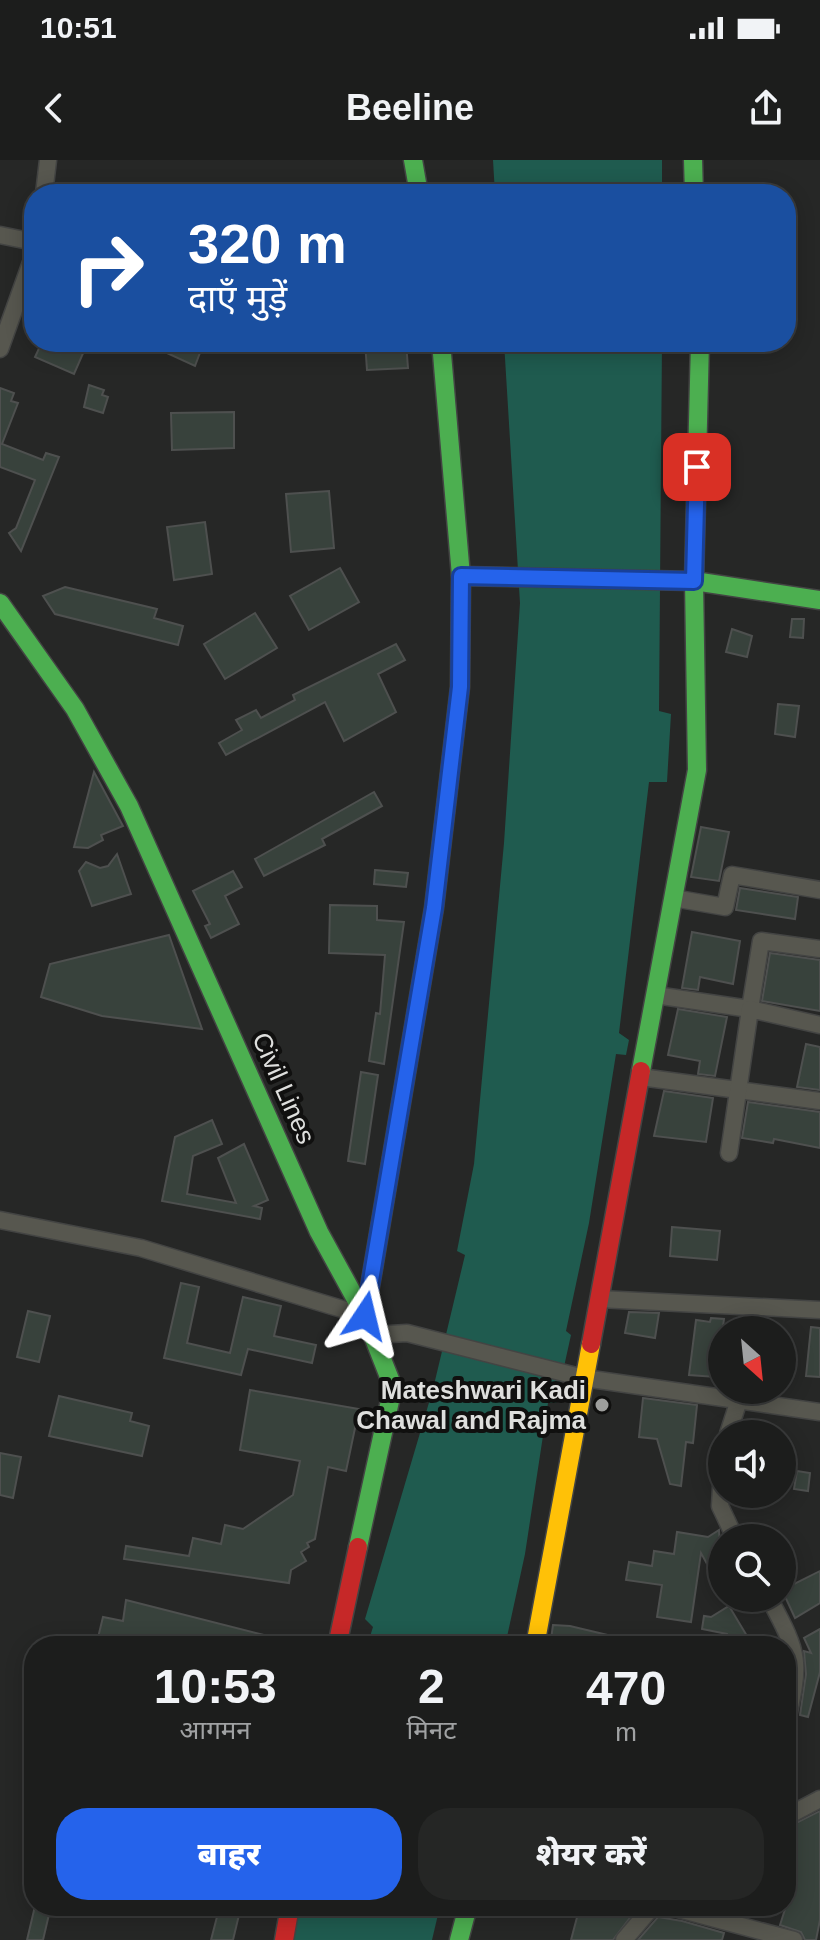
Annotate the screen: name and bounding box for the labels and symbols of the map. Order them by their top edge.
pin [663,433,731,501]
street label: Civil Lines [246,1028,322,1148]
position arrow [323,1274,407,1358]
north arrow [708,1316,796,1404]
place label: Mateshwari Kadi Chawal and Rajma [356,1375,587,1435]
marker: Mateshwari Kadi Chawal and Rajma [593,1396,611,1414]

